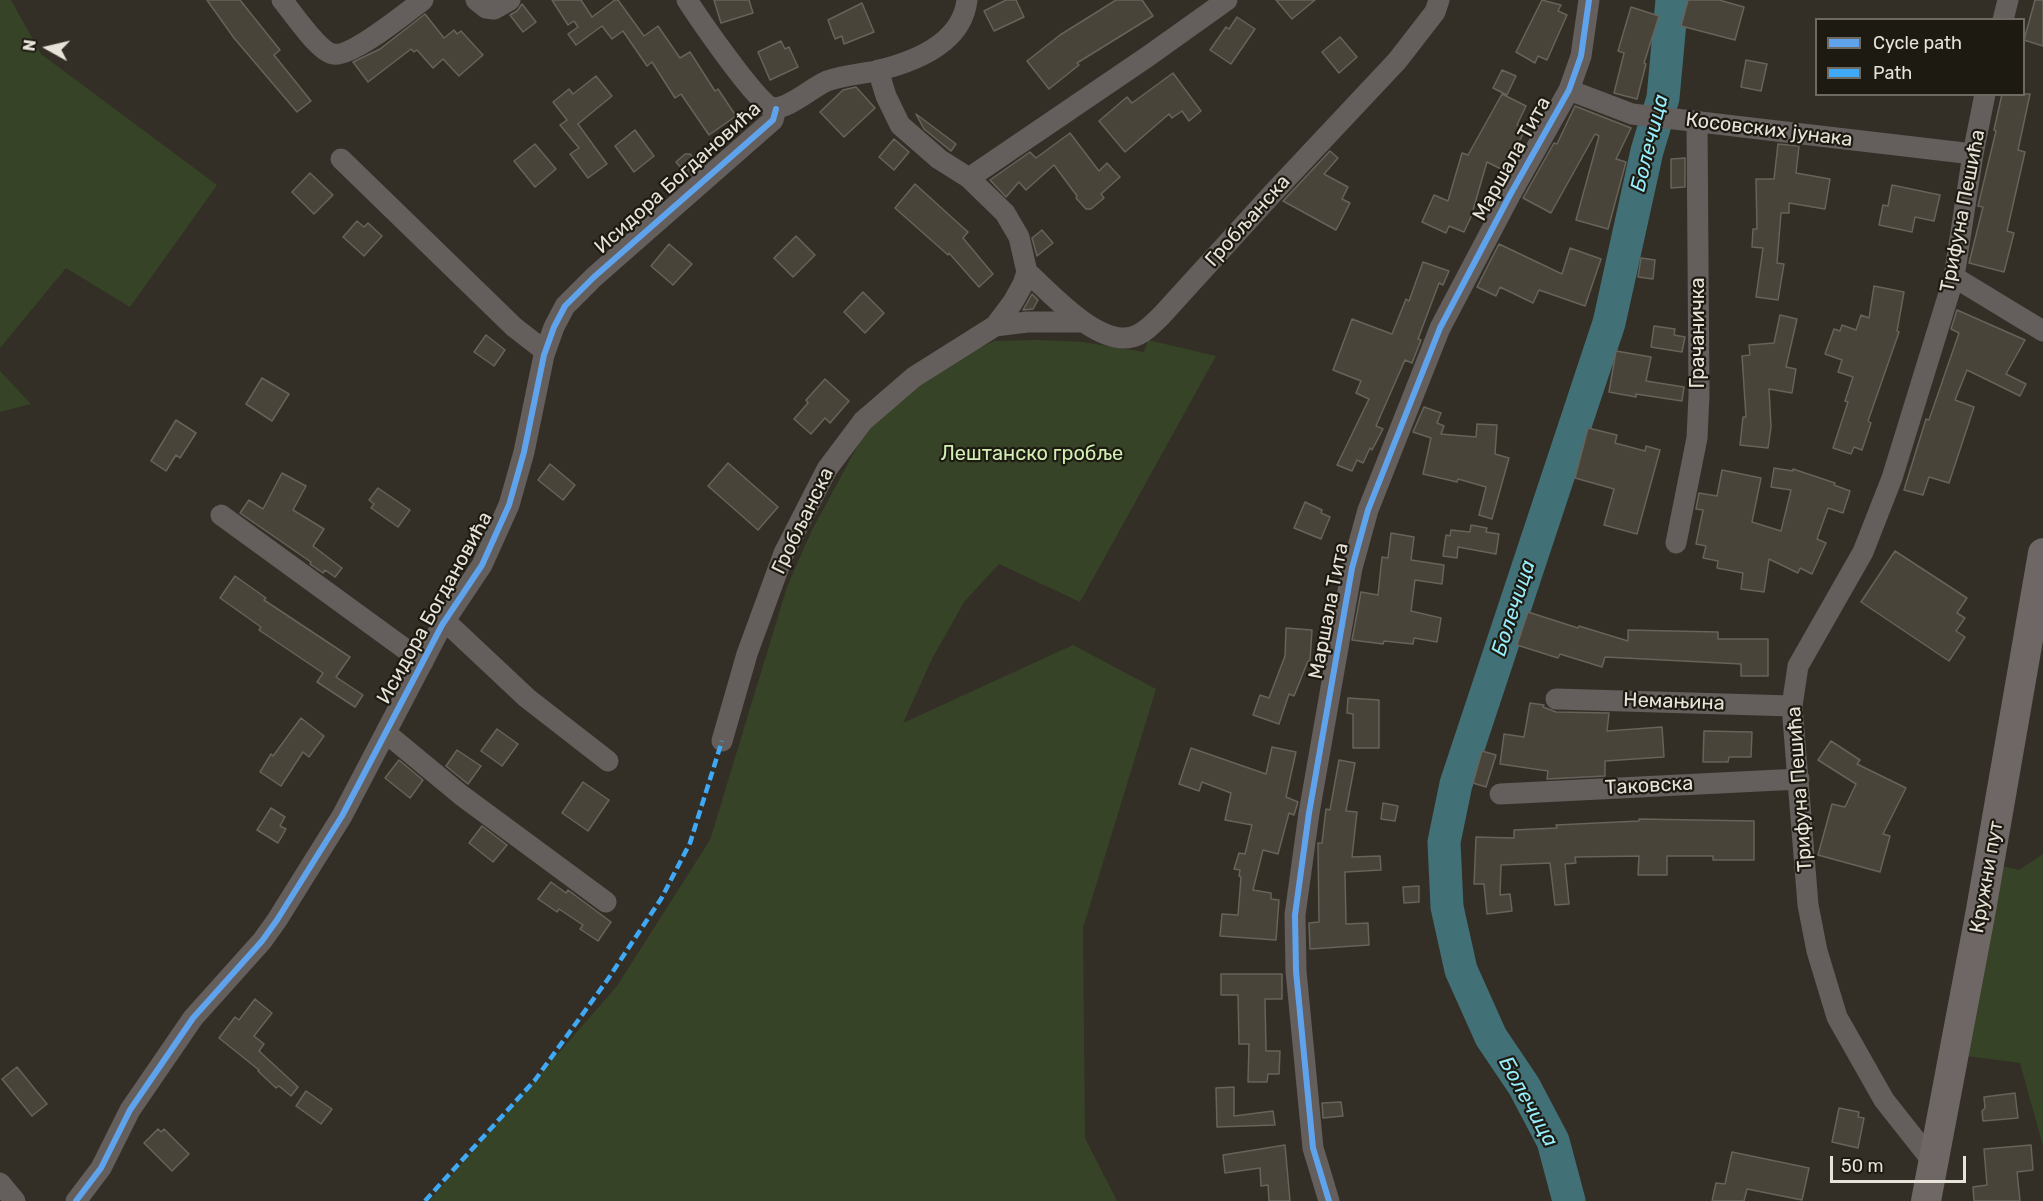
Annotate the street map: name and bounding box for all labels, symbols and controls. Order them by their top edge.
north arrow [18,18,78,78]
legend [1815,18,2025,96]
text: Cycle path [1873,32,1962,54]
text: N [19,38,40,52]
text: Path [1873,62,1912,84]
water label: Болечица [1626,92,1674,194]
street label: Маршала Тита [1468,93,1556,225]
street label: Исидора Богдановића [590,97,766,259]
street label: Косовских јунака [1684,108,1854,152]
street label: Трифуна Пешића [1935,127,1991,295]
street label: Гробљанска [1200,170,1296,272]
street label: Грачаничка [1686,278,1710,388]
park label: Лештанско гробље [941,442,1123,466]
street label: Гробљанска [767,464,839,578]
street label: Исидора Богдановића [372,508,498,708]
street label: Маршала Тита [1304,541,1354,681]
water label: Болечица [1487,557,1541,659]
street label: Немањина [1623,688,1725,716]
street label: Трифуна Пешића [1782,706,1818,872]
street label: Таковска [1604,772,1694,800]
street label: Кружни пут [1965,819,2009,935]
water label: Болечица [1493,1053,1563,1151]
scale bar [1833,1144,1970,1182]
text: 50 m [1841,1155,1884,1177]

